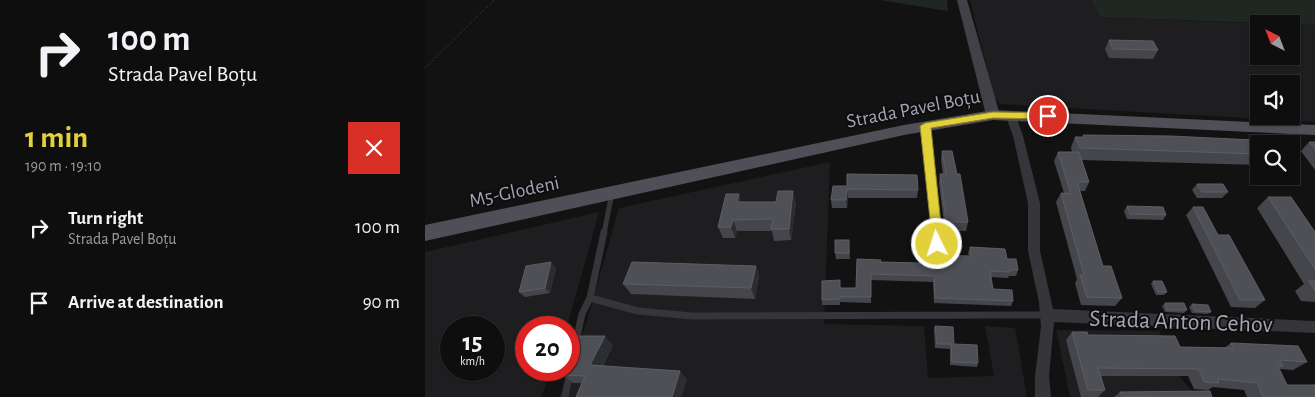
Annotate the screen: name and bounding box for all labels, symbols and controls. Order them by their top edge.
north arrow [1250,15,1300,65]
map controls [1250,15,1300,185]
icon: right [25,20,90,85]
text: 100 m [108,22,191,57]
text: Strada Pavel Boțu [108,63,257,85]
button: sound [1250,75,1300,125]
street label: Strada Pavel Boțu [845,86,982,133]
pin [1027,95,1069,137]
icon: arrive [1034,102,1062,130]
button: close [348,122,400,174]
text: 1 min [25,123,88,153]
button: search [1250,135,1300,185]
text: 190 m · 19:10 [25,158,102,174]
street label: M5-Glodeni [467,173,561,211]
text: Turn right [68,209,143,228]
icon: right [25,214,53,242]
position arrow [910,217,962,269]
text: 100 m [355,218,400,237]
text: Strada Pavel Boțu [68,231,177,247]
icon: arrive [25,289,53,317]
text: Arrive at destination [68,293,224,312]
text: 90 m [363,293,400,312]
street label: Strada Anton Cehov [1089,307,1273,337]
speed limit sign: 20 [515,316,580,381]
text: 15 [463,330,482,355]
text: km/h [460,355,485,367]

